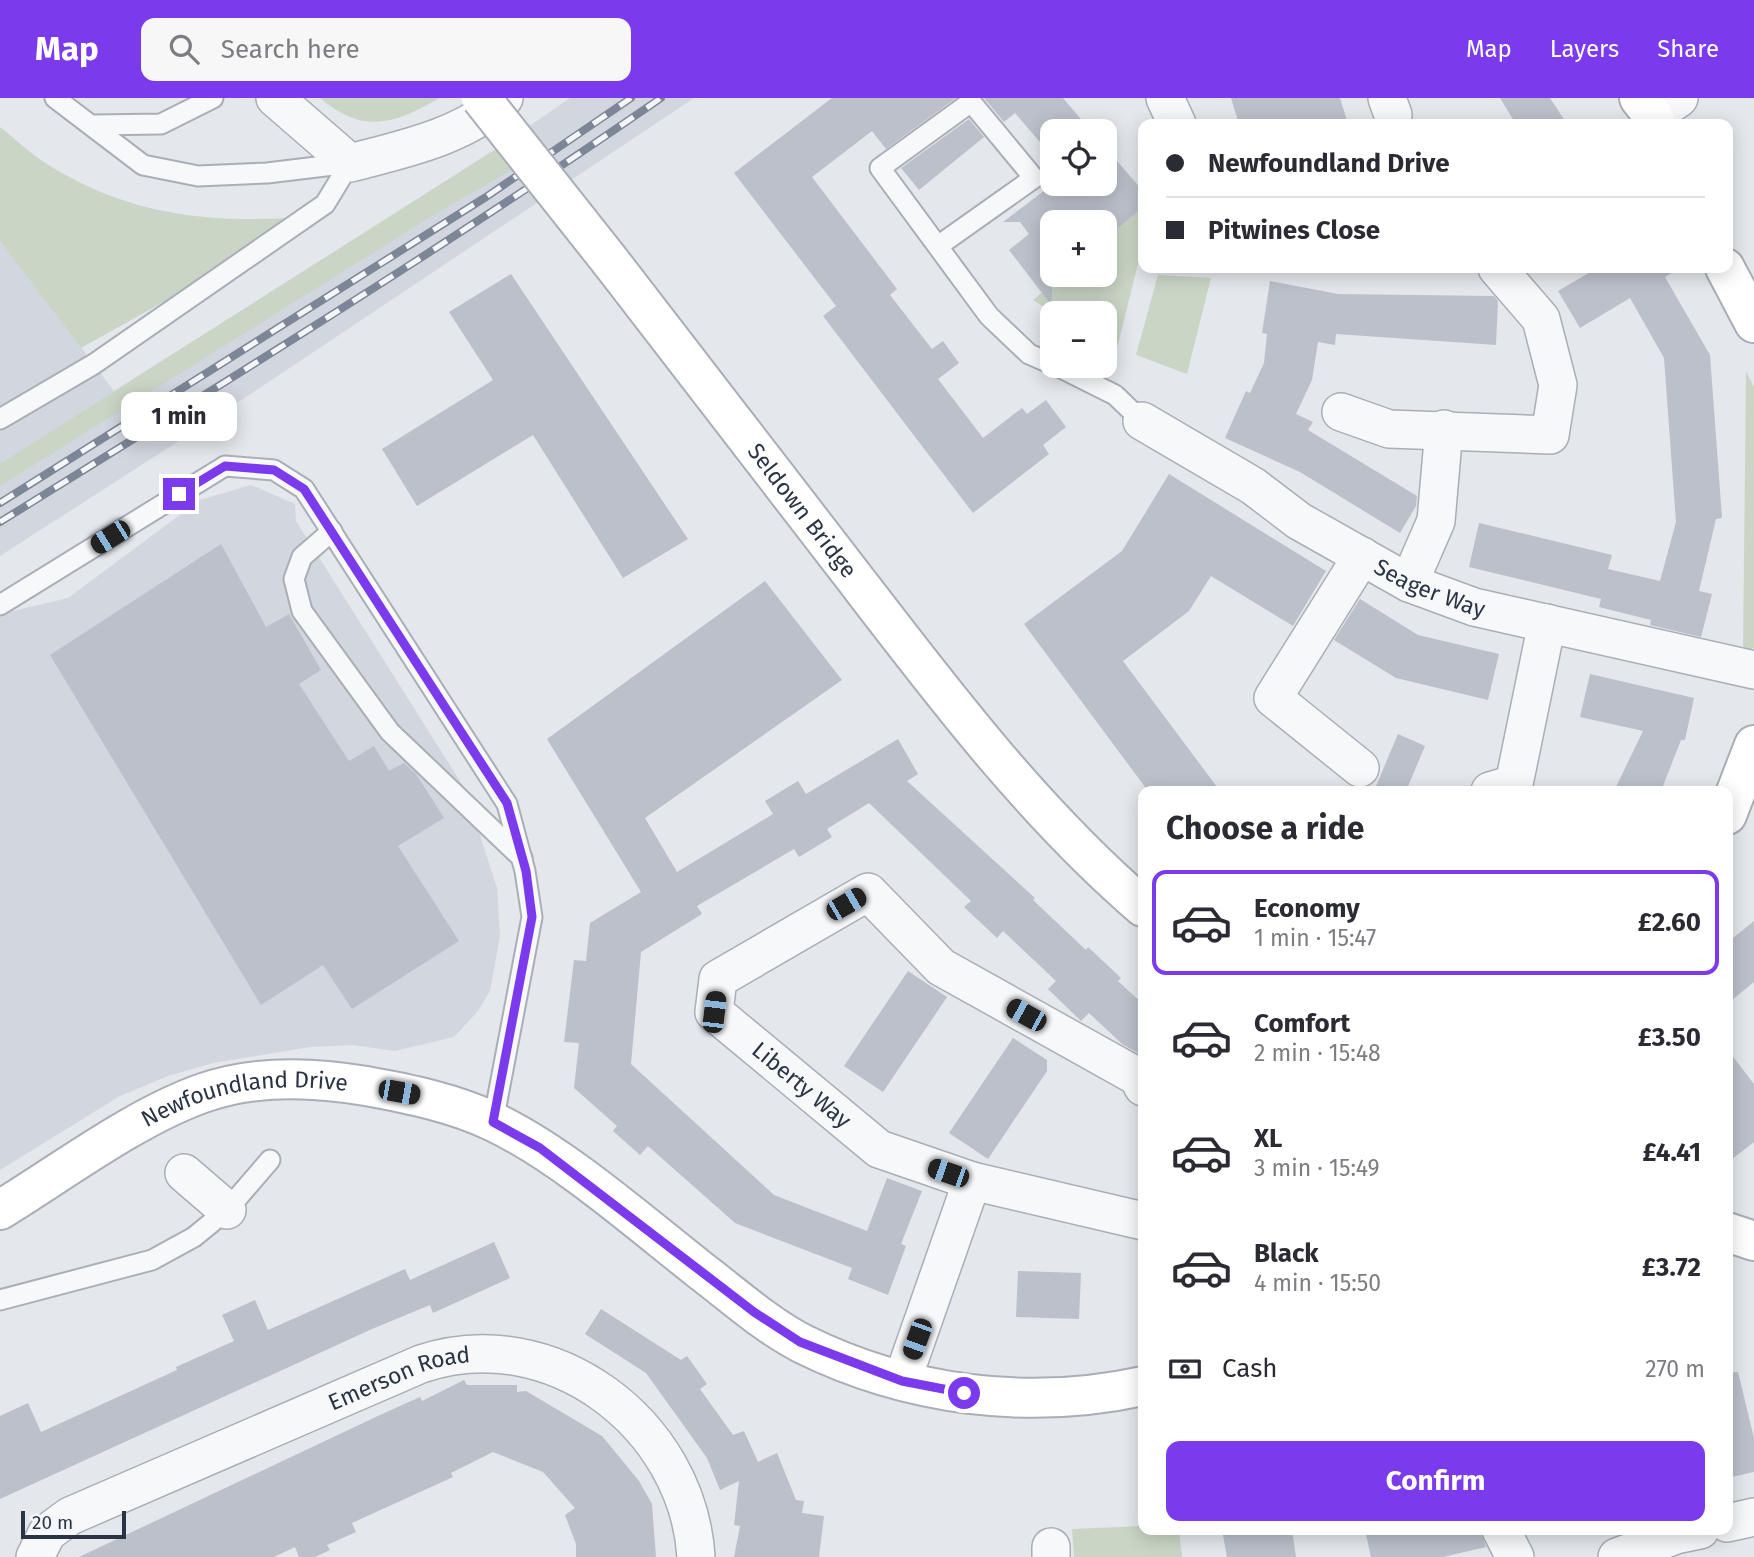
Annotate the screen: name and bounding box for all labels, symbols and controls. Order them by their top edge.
search box [141,18,631,81]
text: Map [35,29,99,69]
icon: search [165,30,203,68]
text: Search here [221,34,360,65]
text: Map [1466,35,1512,63]
text: Layers [1550,35,1619,63]
text: Share [1657,35,1719,63]
map controls [1040,119,1117,378]
button: locate [1040,119,1117,196]
text: Newfoundland Drive [1208,148,1450,179]
button: + [1040,210,1117,287]
text: Pitwines Close [1208,215,1380,246]
button: − [1040,301,1117,378]
callout: 1 min [121,392,237,442]
text: 1 min [151,402,207,430]
street label: Seldown Bridge [742,438,863,583]
route end [163,478,195,510]
car [87,517,134,557]
street label: Seager Way [1369,552,1489,623]
text: Choose a ride [1166,809,1364,847]
car [823,884,870,924]
icon: car [1170,891,1233,954]
text: Economy [1254,893,1360,924]
text: £2.60 [1638,907,1701,938]
text: 1 min · 15:47 [1254,924,1376,952]
car [702,990,727,1034]
car [1003,996,1050,1034]
icon: car [1170,1006,1233,1069]
text: Comfort [1254,1008,1350,1039]
text: £3.50 [1638,1022,1701,1053]
street label: Liberty Way [746,1035,857,1134]
text: 2 min · 15:48 [1254,1039,1381,1067]
street label: Newfoundland Drive [136,1065,350,1133]
car [377,1078,422,1106]
icon: car [1170,1121,1233,1184]
text: XL [1254,1123,1282,1154]
text: £4.41 [1643,1137,1701,1168]
text: 3 min · 15:49 [1254,1154,1380,1182]
car [925,1156,972,1190]
icon: car [1170,1236,1233,1299]
text: Black [1254,1238,1319,1269]
text: £3.72 [1642,1252,1701,1283]
text: 4 min · 15:50 [1254,1269,1381,1297]
car [900,1316,935,1362]
street label: Emerson Road [324,1340,471,1417]
icon: cash [1166,1350,1204,1388]
text: Cash [1222,1353,1278,1384]
text: 270 m [1645,1355,1705,1383]
route start [948,1377,980,1409]
button: Confirm [1166,1441,1705,1521]
scale bar [21,1508,126,1540]
text: 20 m [32,1511,73,1534]

